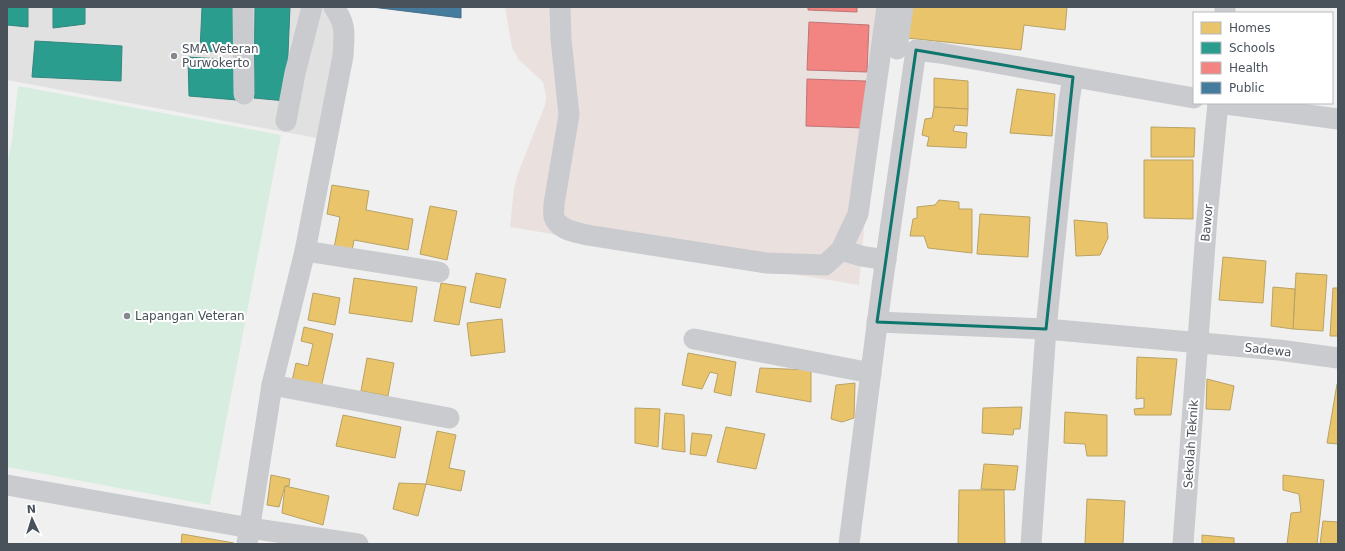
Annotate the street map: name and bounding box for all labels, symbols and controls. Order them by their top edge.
legend [1193,12,1333,104]
text: Homes [1229,21,1271,35]
text: Schools [1229,41,1275,55]
place label: SMA Veteran Purwokerto [182,42,259,70]
marker: SMA Veteran Purwokerto [169,51,179,61]
text: Health [1229,61,1268,75]
text: Public [1229,81,1265,95]
street label: Bawor [1198,204,1216,242]
place label: Lapangan Veteran [135,309,245,323]
marker: Lapangan Veteran [122,311,132,321]
street label: Sadewa [1244,341,1292,359]
street label: Sekolah Teknik [1181,399,1201,489]
north arrow [12,499,52,539]
text: N [26,503,36,516]

